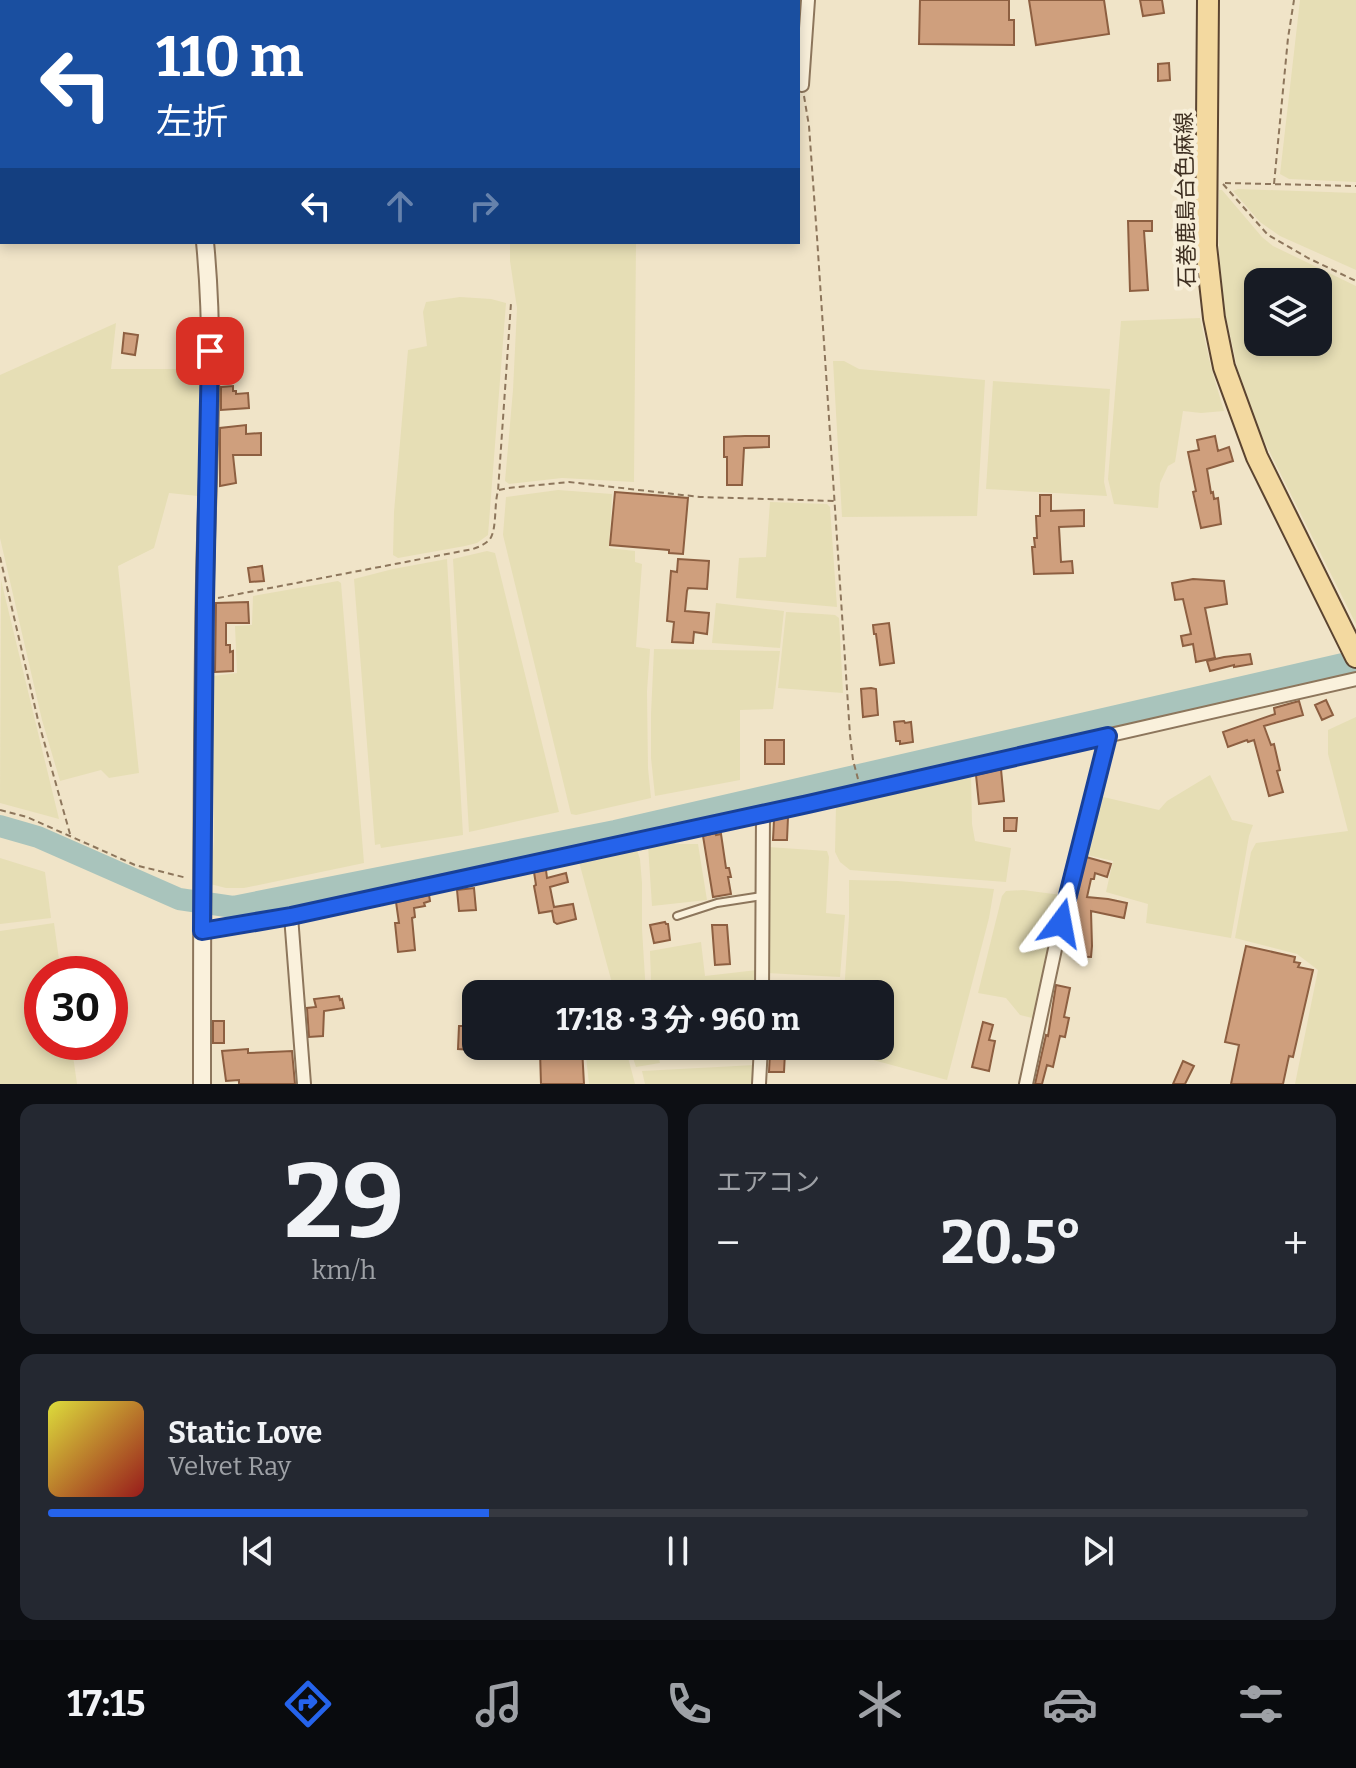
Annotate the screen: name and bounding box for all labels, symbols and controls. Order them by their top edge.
text: 110 m [156,24,303,91]
icon: left [24,32,128,136]
text: 左折 [156,100,228,144]
street label: 石巻鹿島台色麻線 [1170,112,1201,288]
icon: left [294,184,338,228]
icon: ahead [378,184,422,228]
icon: right [462,184,506,228]
map controls [1244,268,1332,356]
button: layers [1244,268,1332,356]
pin [176,317,244,385]
icon: arrive [188,329,232,373]
position arrow [1019,881,1103,965]
speed limit sign: 30 [24,956,128,1060]
text: 17:18 · 3 分 · 960 m [556,1002,800,1038]
text: 29 [284,1140,404,1265]
text: エアコン [716,1167,820,1198]
text: 20.5° [941,1207,1082,1279]
text: − [716,1217,740,1270]
text: + [1283,1217,1308,1270]
text: km/h [312,1255,376,1286]
text: Static Love [168,1415,322,1451]
text: Velvet Ray [168,1451,291,1482]
icon: previous [236,1529,280,1573]
icon: pause [656,1529,700,1573]
icon: next [1076,1529,1120,1573]
icon: directions [280,1676,336,1732]
icon: music [471,1676,527,1732]
icon: phone [661,1676,717,1732]
icon: climate [852,1676,908,1732]
icon: car [1042,1676,1098,1732]
icon: filters [1233,1676,1289,1732]
text: 17:15 [67,1682,145,1726]

